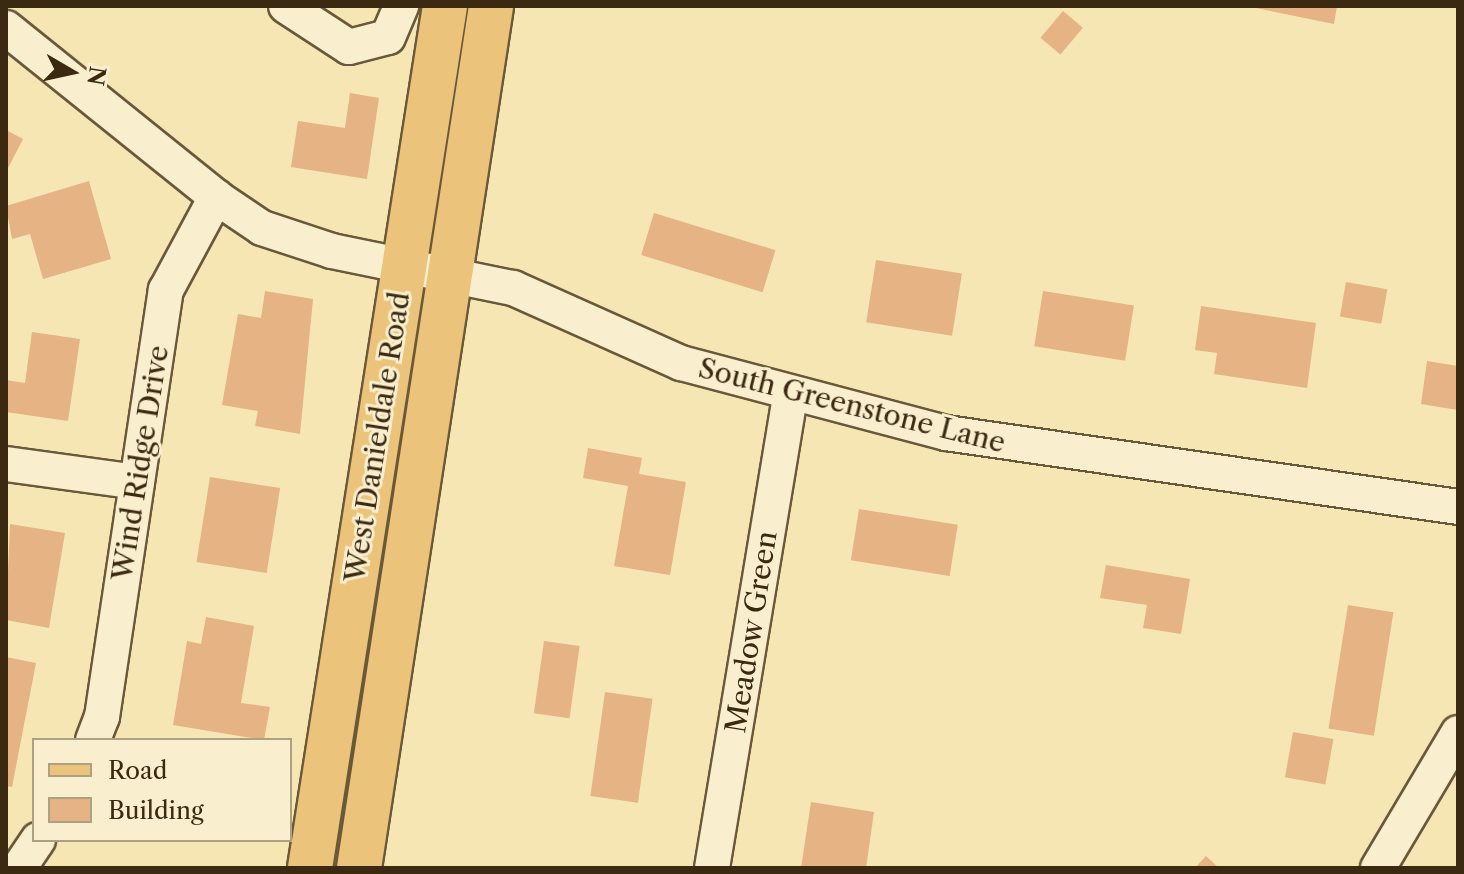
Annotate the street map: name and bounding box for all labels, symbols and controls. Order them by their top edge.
north arrow [32,32,112,112]
text: N [81,64,111,87]
street label: West Danieldale Road [337,289,417,585]
street label: Wind Ridge Drive [105,343,175,583]
street label: South Greenstone Lane [695,351,1009,459]
street label: Meadow Green [718,528,784,736]
legend [32,738,292,842]
text: Road [108,756,167,785]
text: Building [108,796,204,825]

